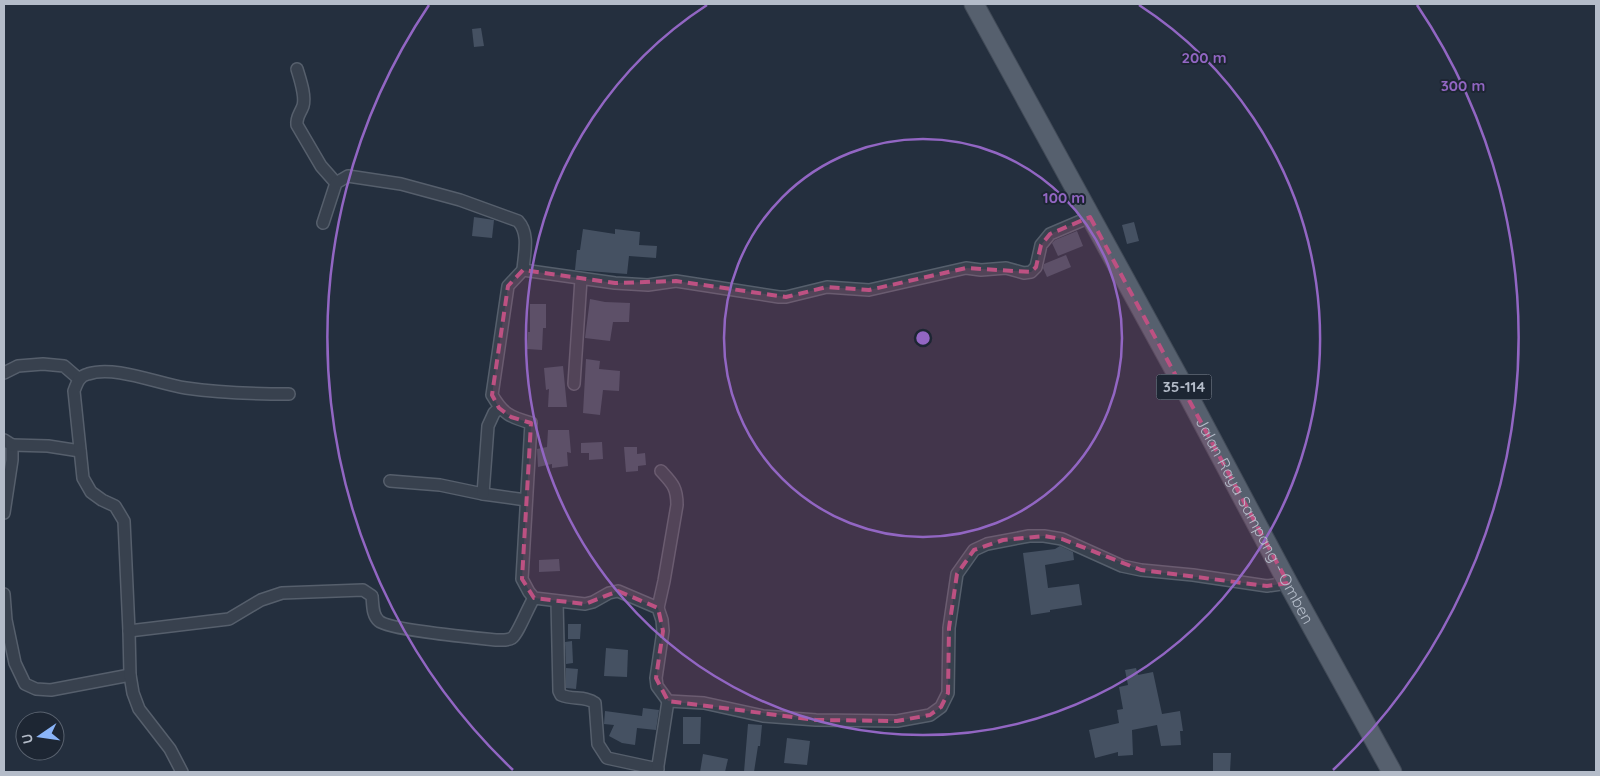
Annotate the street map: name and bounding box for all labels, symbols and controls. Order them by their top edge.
text: 200 m [1182,48,1227,67]
text: 300 m [1441,76,1485,95]
text: 100 m [1043,188,1085,207]
centre of rings [914,329,932,347]
road number: 35-114 [1156,374,1212,400]
street label: Jalan Raya Sampang - Omben [1192,414,1318,627]
north arrow [15,711,65,761]
text: U [17,732,37,746]

